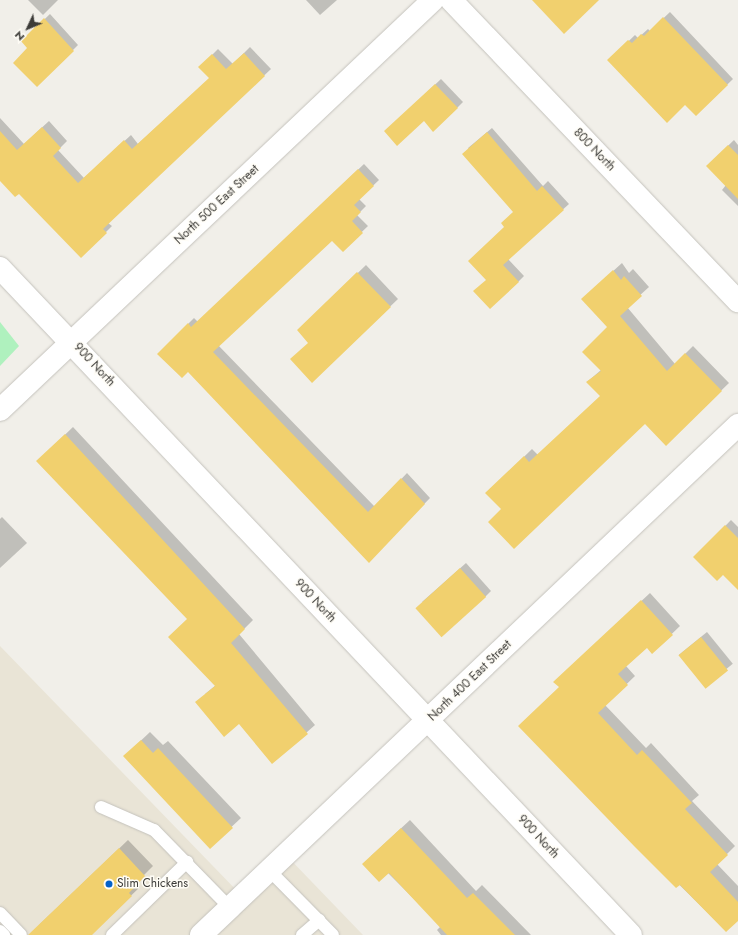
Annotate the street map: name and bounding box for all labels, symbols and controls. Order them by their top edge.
north arrow [8,8,48,48]
text: N [11,28,28,45]
street label: 800 North [570,126,618,174]
street label: North 500 East Street [172,162,262,248]
street label: 900 North [70,340,118,390]
street label: 900 North [291,576,339,626]
street label: North 400 East Street [425,638,515,724]
street label: 900 North [514,812,562,862]
place label: Slim Chickens [117,877,188,891]
marker: Slim Chickens [104,879,114,889]

